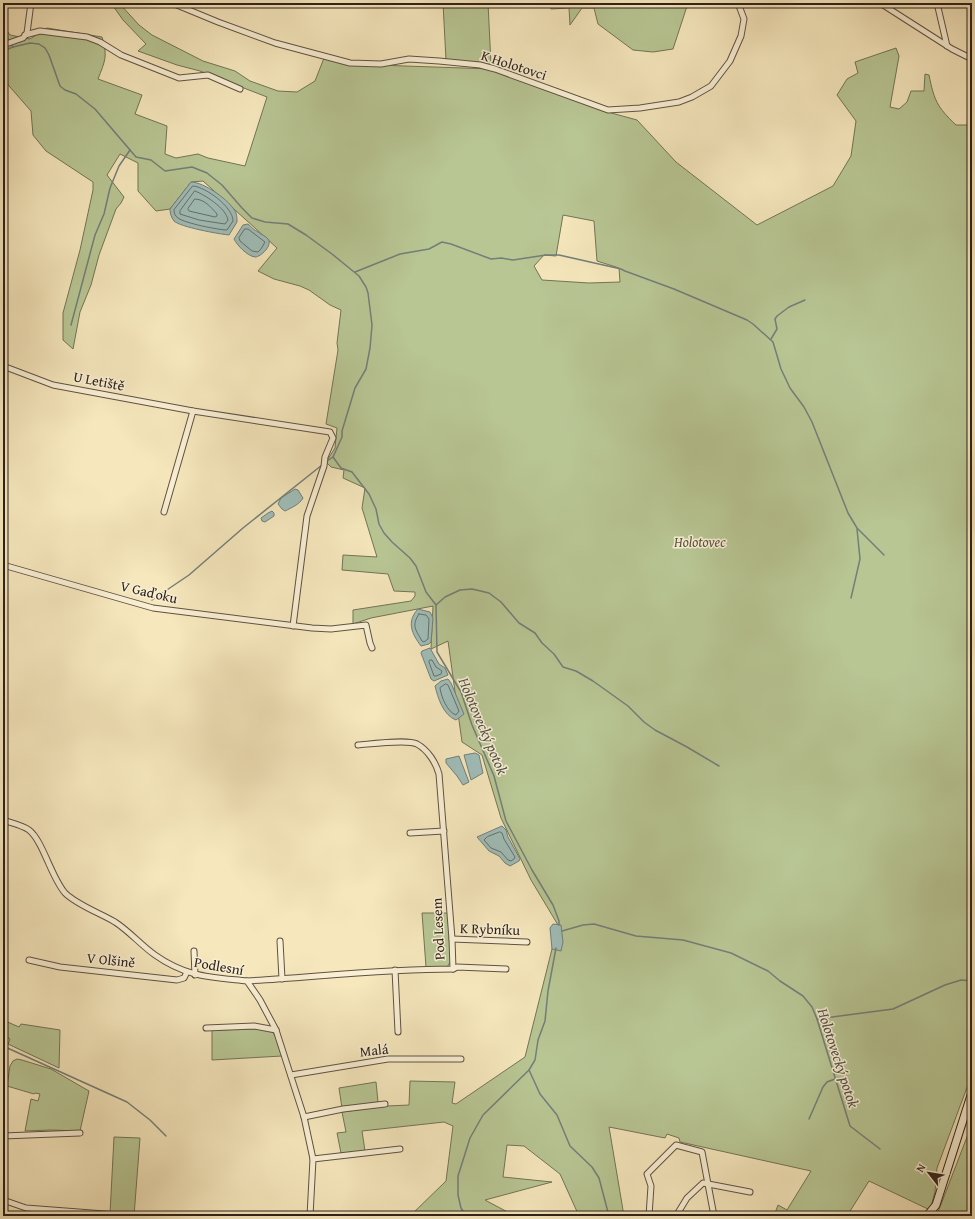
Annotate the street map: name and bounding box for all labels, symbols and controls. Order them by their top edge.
street label: K Holotovci [479,45,549,85]
street label: U Letiště [72,366,127,396]
park label: Holotovec [673,532,726,552]
street label: V Gaďoku [118,576,180,608]
water label: Holotovecký potok [453,673,513,778]
street label: Pod Lesem [426,897,450,961]
street label: K Rybníku [460,918,521,940]
street label: V Olšině [86,948,137,973]
street label: Podlesní [193,952,246,980]
water label: Holotovecký potok [812,1004,865,1111]
street label: Malá [359,1039,390,1061]
north arrow [909,1153,949,1193]
text: N [912,1160,930,1175]

